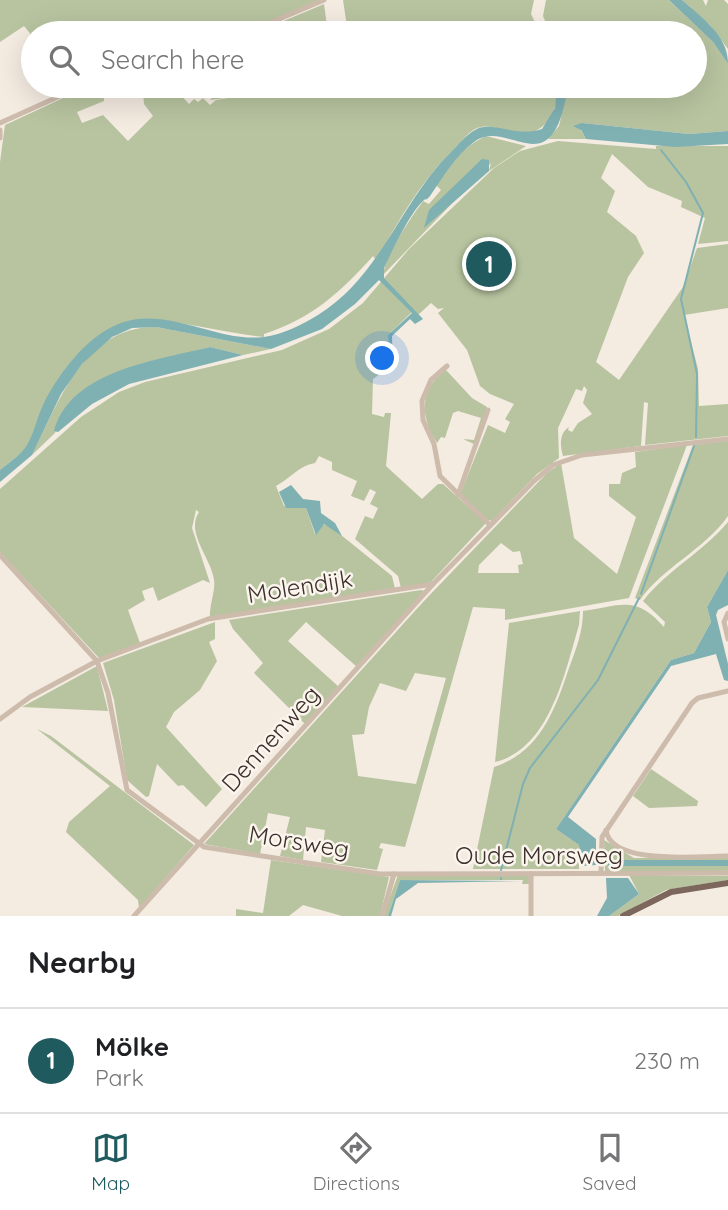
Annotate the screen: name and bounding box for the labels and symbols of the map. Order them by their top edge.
pin: 1 [466,238,512,290]
your location [365,341,399,375]
street label: Molendijk [245,563,355,609]
street label: Dennenweg [215,679,326,798]
street label: Morsweg [247,818,352,864]
street label: Oude Morsweg [455,840,623,870]

